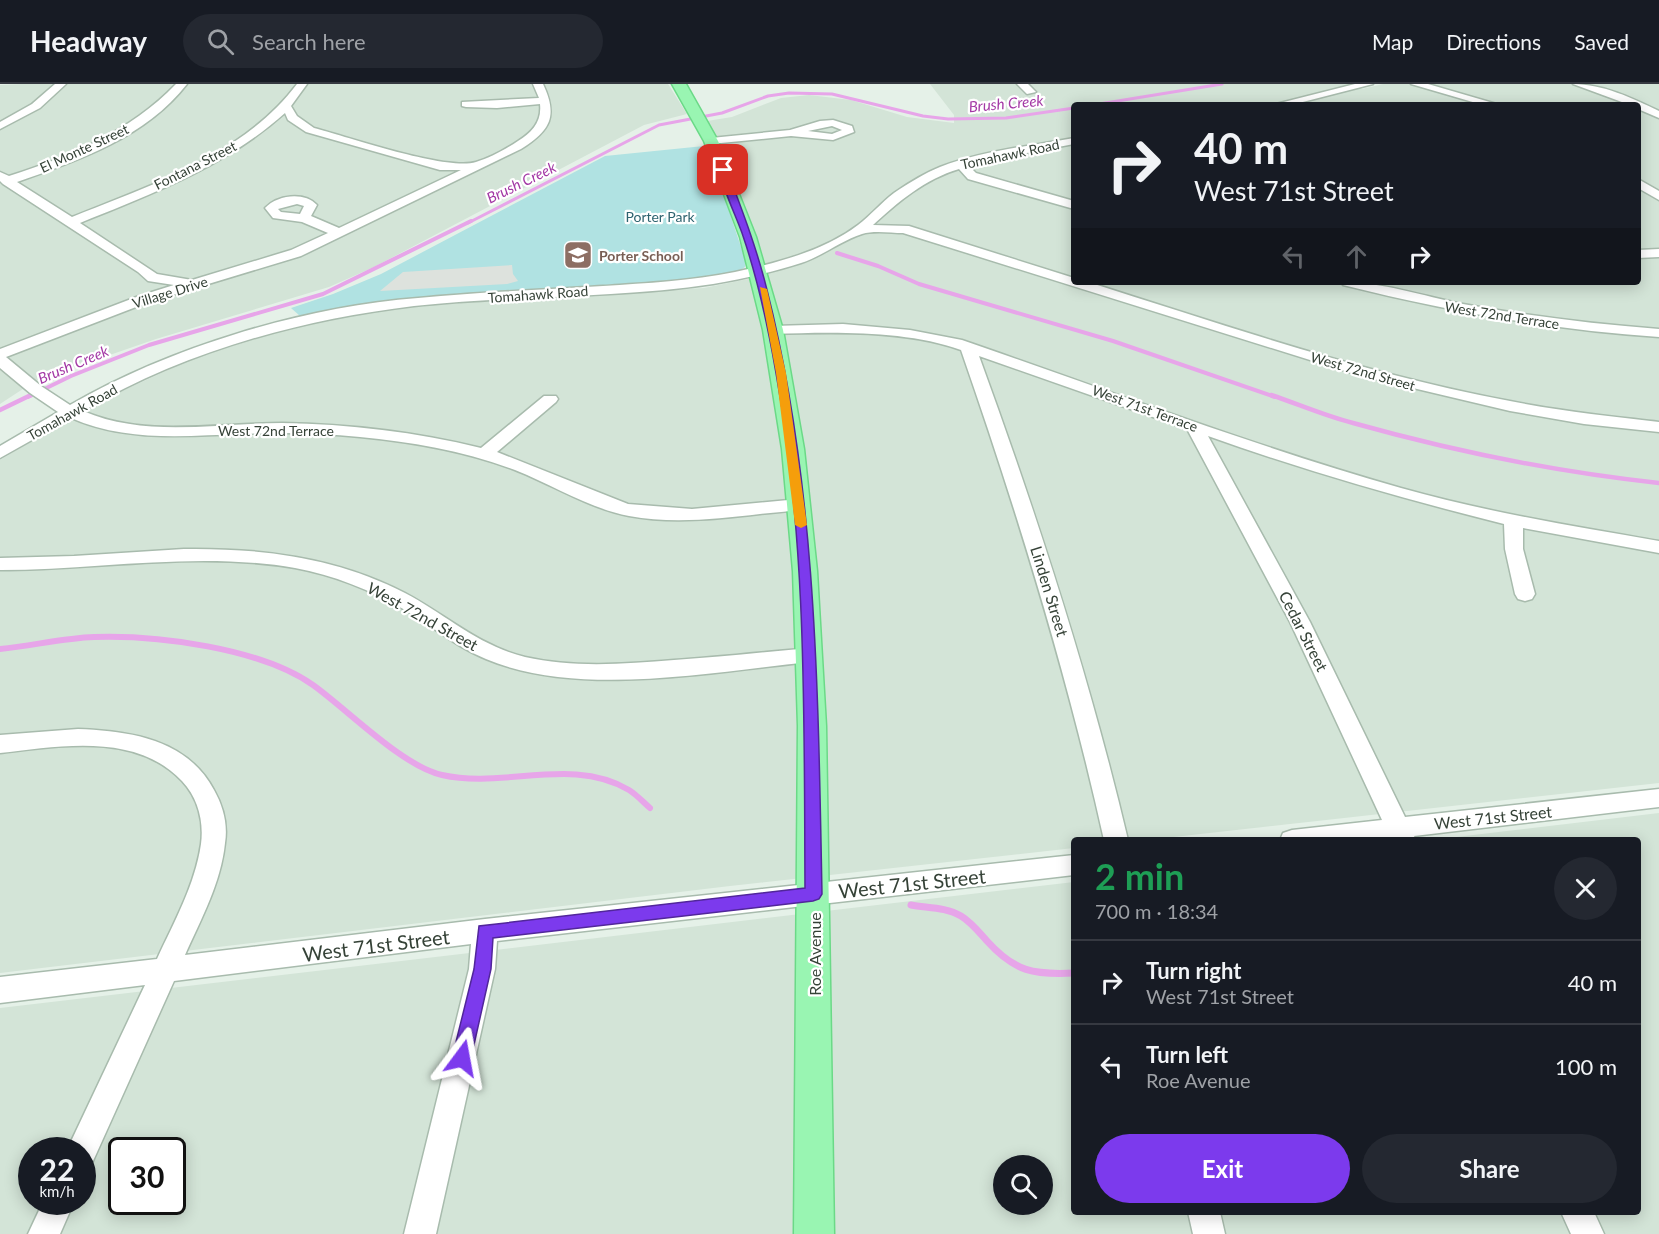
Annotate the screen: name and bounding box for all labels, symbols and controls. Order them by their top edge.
search box [183,14,603,68]
text: Headway [30,24,147,58]
icon: search [204,25,237,58]
text: Search here [252,28,366,55]
text: Map [1372,29,1413,54]
text: Directions [1446,29,1541,54]
text: Saved [1574,29,1629,54]
water label: Brush Creek [968,91,1045,115]
street label: El Monte Street [37,120,131,176]
text: 40 m [1194,123,1288,173]
icon: right [1095,126,1173,204]
street label: Tomahawk Road [959,135,1061,173]
street label: Fontana Street [151,137,239,193]
pin [697,144,748,195]
icon: arrive [706,153,739,186]
water label: Brush Creek [483,157,559,207]
text: West 71st Street [1194,174,1394,207]
park label: Porter Park [625,208,695,225]
school or university icon: Porter School [562,239,594,271]
icon: left [1277,240,1310,273]
icon: ahead [1340,240,1373,273]
icon: right [1403,240,1436,273]
place label: Porter School [599,247,683,264]
street label: Village Drive [130,272,210,312]
street label: Tomahawk Road [487,282,589,306]
street label: West 72nd Terrace [1444,298,1560,332]
water label: Brush Creek [35,341,112,387]
street label: West 72nd Street [1309,348,1417,394]
street label: Tomahawk Road [24,380,120,444]
street label: West 71st Terrace [1090,381,1200,435]
street label: West 72nd Terrace [218,422,334,439]
street label: Linden Street [1027,543,1073,639]
street label: West 72nd Street [364,578,482,654]
street label: Cedar Street [1276,588,1332,675]
street label: West 71st Street [1433,801,1553,833]
text: 2 min [1095,854,1184,898]
button: close [1554,857,1617,920]
street label: West 71st Street [837,863,987,903]
text: 700 m · 18:34 [1095,899,1218,923]
street label: Roe Avenue [805,912,824,996]
street label: West 71st Street [301,924,451,966]
text: Turn right [1146,957,1241,984]
icon: right [1095,966,1128,999]
text: 40 m [1568,969,1617,996]
text: West 71st Street [1146,984,1294,1008]
position arrow [430,1026,494,1090]
text: Turn left [1146,1041,1228,1068]
icon: left [1095,1050,1128,1083]
text: 100 m [1555,1053,1617,1080]
text: Roe Avenue [1146,1068,1250,1092]
button: Exit [1095,1134,1350,1203]
button: Share [1362,1134,1617,1203]
speed limit sign: 30 [108,1137,186,1215]
text: 22 [40,1151,74,1187]
map controls [993,1155,1053,1215]
button: search [993,1155,1053,1215]
text: km/h [39,1182,75,1200]

